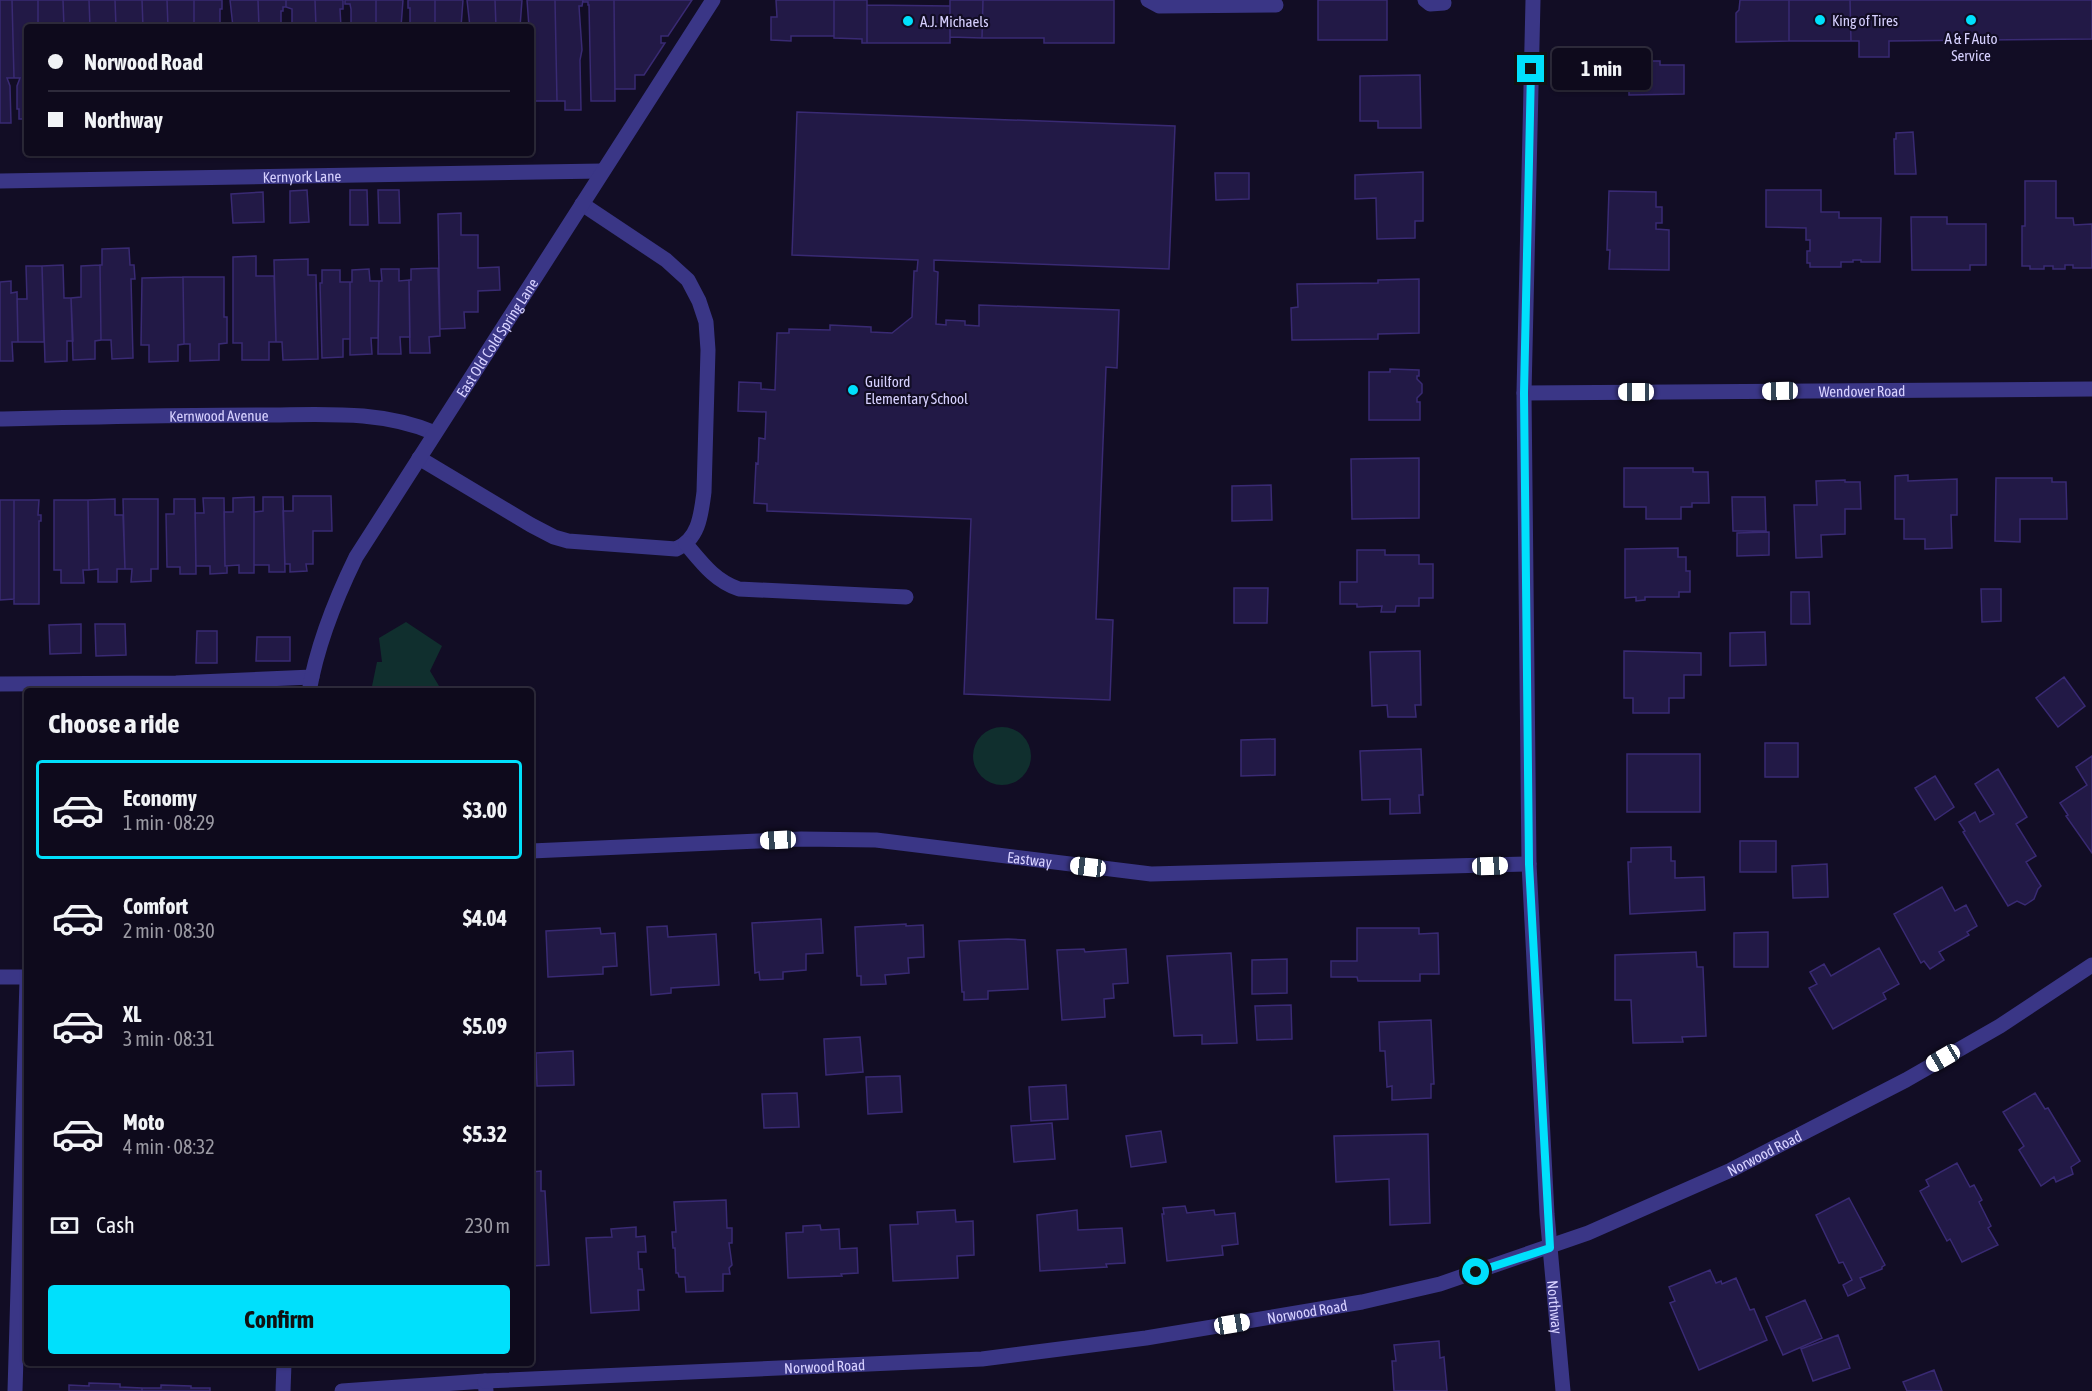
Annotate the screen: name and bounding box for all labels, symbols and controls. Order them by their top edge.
place label: King of Tires [1832,12,1898,29]
place label: A.J. Michaels [920,13,989,30]
marker: King of Tires [1813,13,1827,27]
marker: A & F Auto Service [1964,13,1978,27]
marker: A.J. Michaels [901,14,915,28]
place label: A & F Auto Service [1944,30,1998,64]
callout: 1 min [1552,48,1651,90]
text: Norwood Road [84,49,203,75]
route end [1517,55,1544,82]
text: 1 min [1581,57,1622,80]
text: Northway [84,107,163,133]
street label: Kernyork Lane [262,167,342,185]
street label: East Old Cold Spring Lane [452,275,541,400]
place label: Guilford Elementary School [865,373,968,407]
car [1762,382,1798,400]
street label: Wendover Road [1819,382,1905,399]
marker: Guilford Elementary School [846,383,860,397]
car [1618,383,1654,401]
street label: Kernwood Avenue [169,406,269,424]
text: Choose a ride [48,708,180,739]
icon: car [51,783,105,837]
text: Economy [123,785,197,811]
text: $3.00 [463,797,507,823]
text: 1 min · 08:29 [123,811,215,834]
car [760,830,796,850]
street label: Eastway [1006,848,1053,870]
car [1069,856,1107,878]
car [1472,856,1508,876]
icon: car [51,891,105,945]
text: Comfort [123,893,188,919]
text: $4.04 [463,905,507,931]
text: 2 min · 08:30 [123,919,215,942]
icon: car [51,999,105,1053]
text: XL [123,1001,141,1027]
text: $5.09 [463,1013,507,1039]
text: 3 min · 08:31 [123,1027,215,1050]
car [1923,1041,1963,1075]
icon: car [51,1107,105,1161]
text: Moto [123,1109,165,1135]
text: $5.32 [463,1121,507,1147]
street label: Norwood Road [1724,1127,1804,1179]
text: 4 min · 08:32 [123,1135,215,1158]
icon: cash [48,1209,81,1242]
text: Cash [96,1212,135,1238]
text: 230 m [465,1214,510,1237]
route start [1462,1258,1489,1285]
street label: Northway [1545,1279,1566,1335]
button: Confirm [48,1285,510,1354]
street label: Norwood Road [1266,1296,1348,1326]
car [1213,1312,1251,1336]
street label: Norwood Road [784,1356,866,1376]

